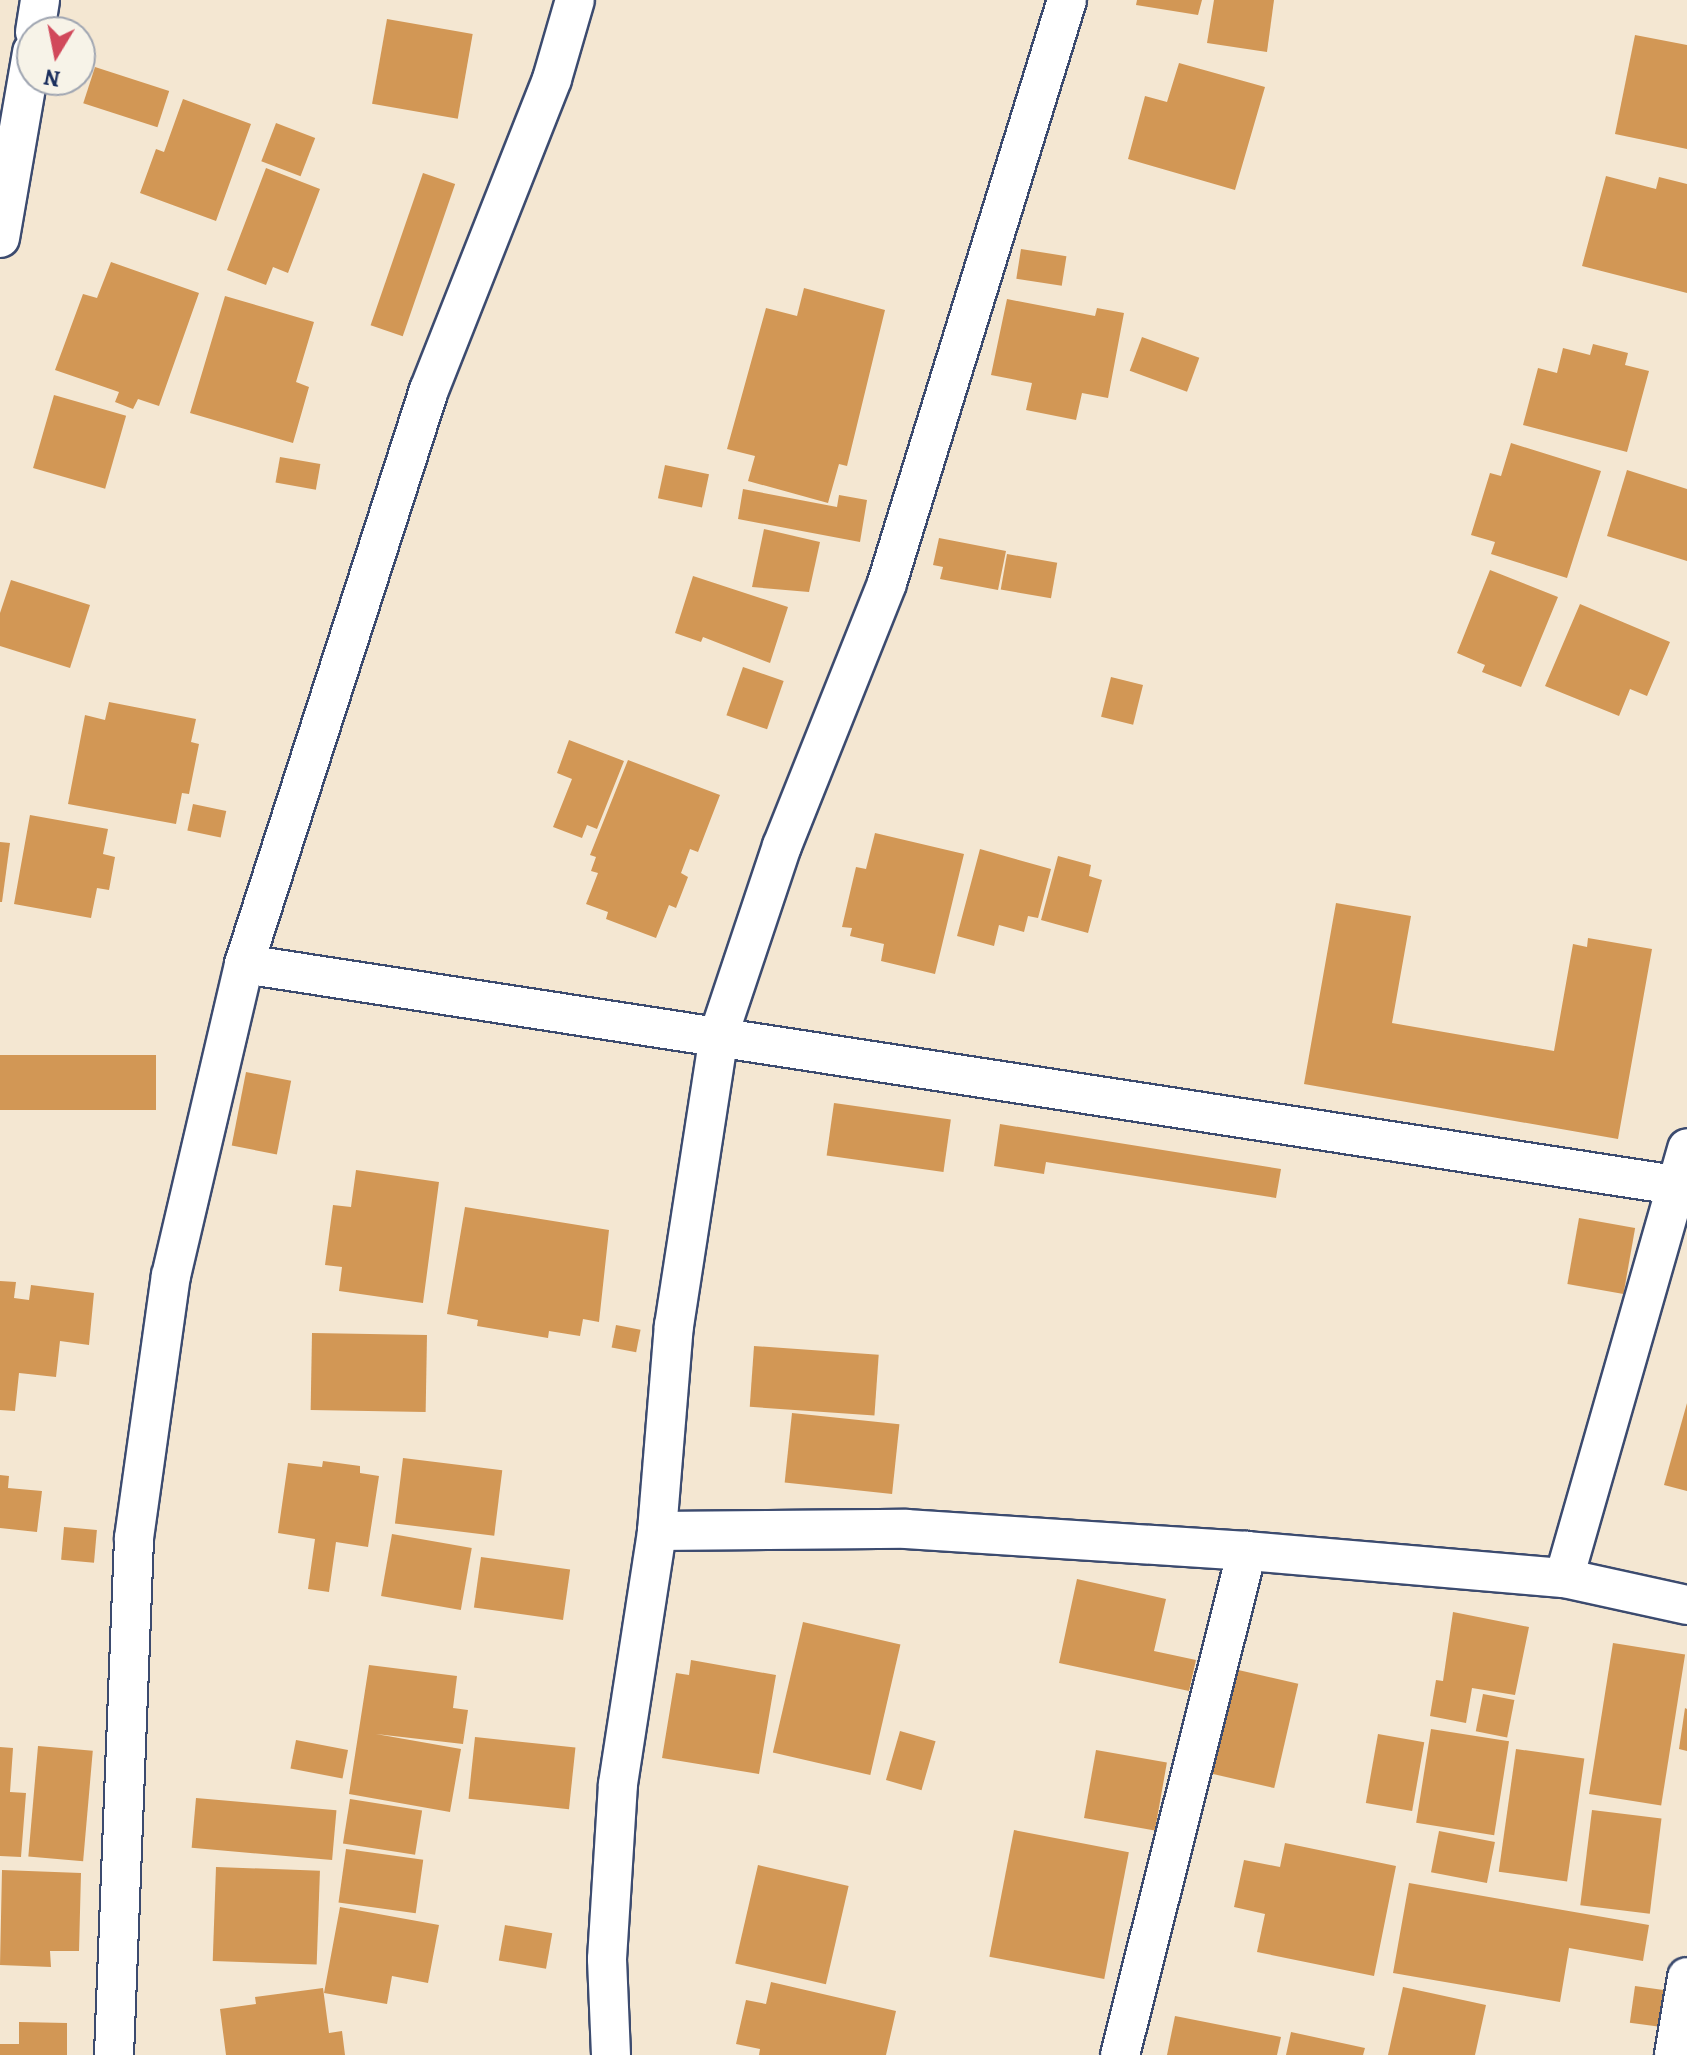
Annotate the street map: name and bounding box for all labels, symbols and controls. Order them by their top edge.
north arrow [16,16,96,96]
text: N [42,62,63,94]

